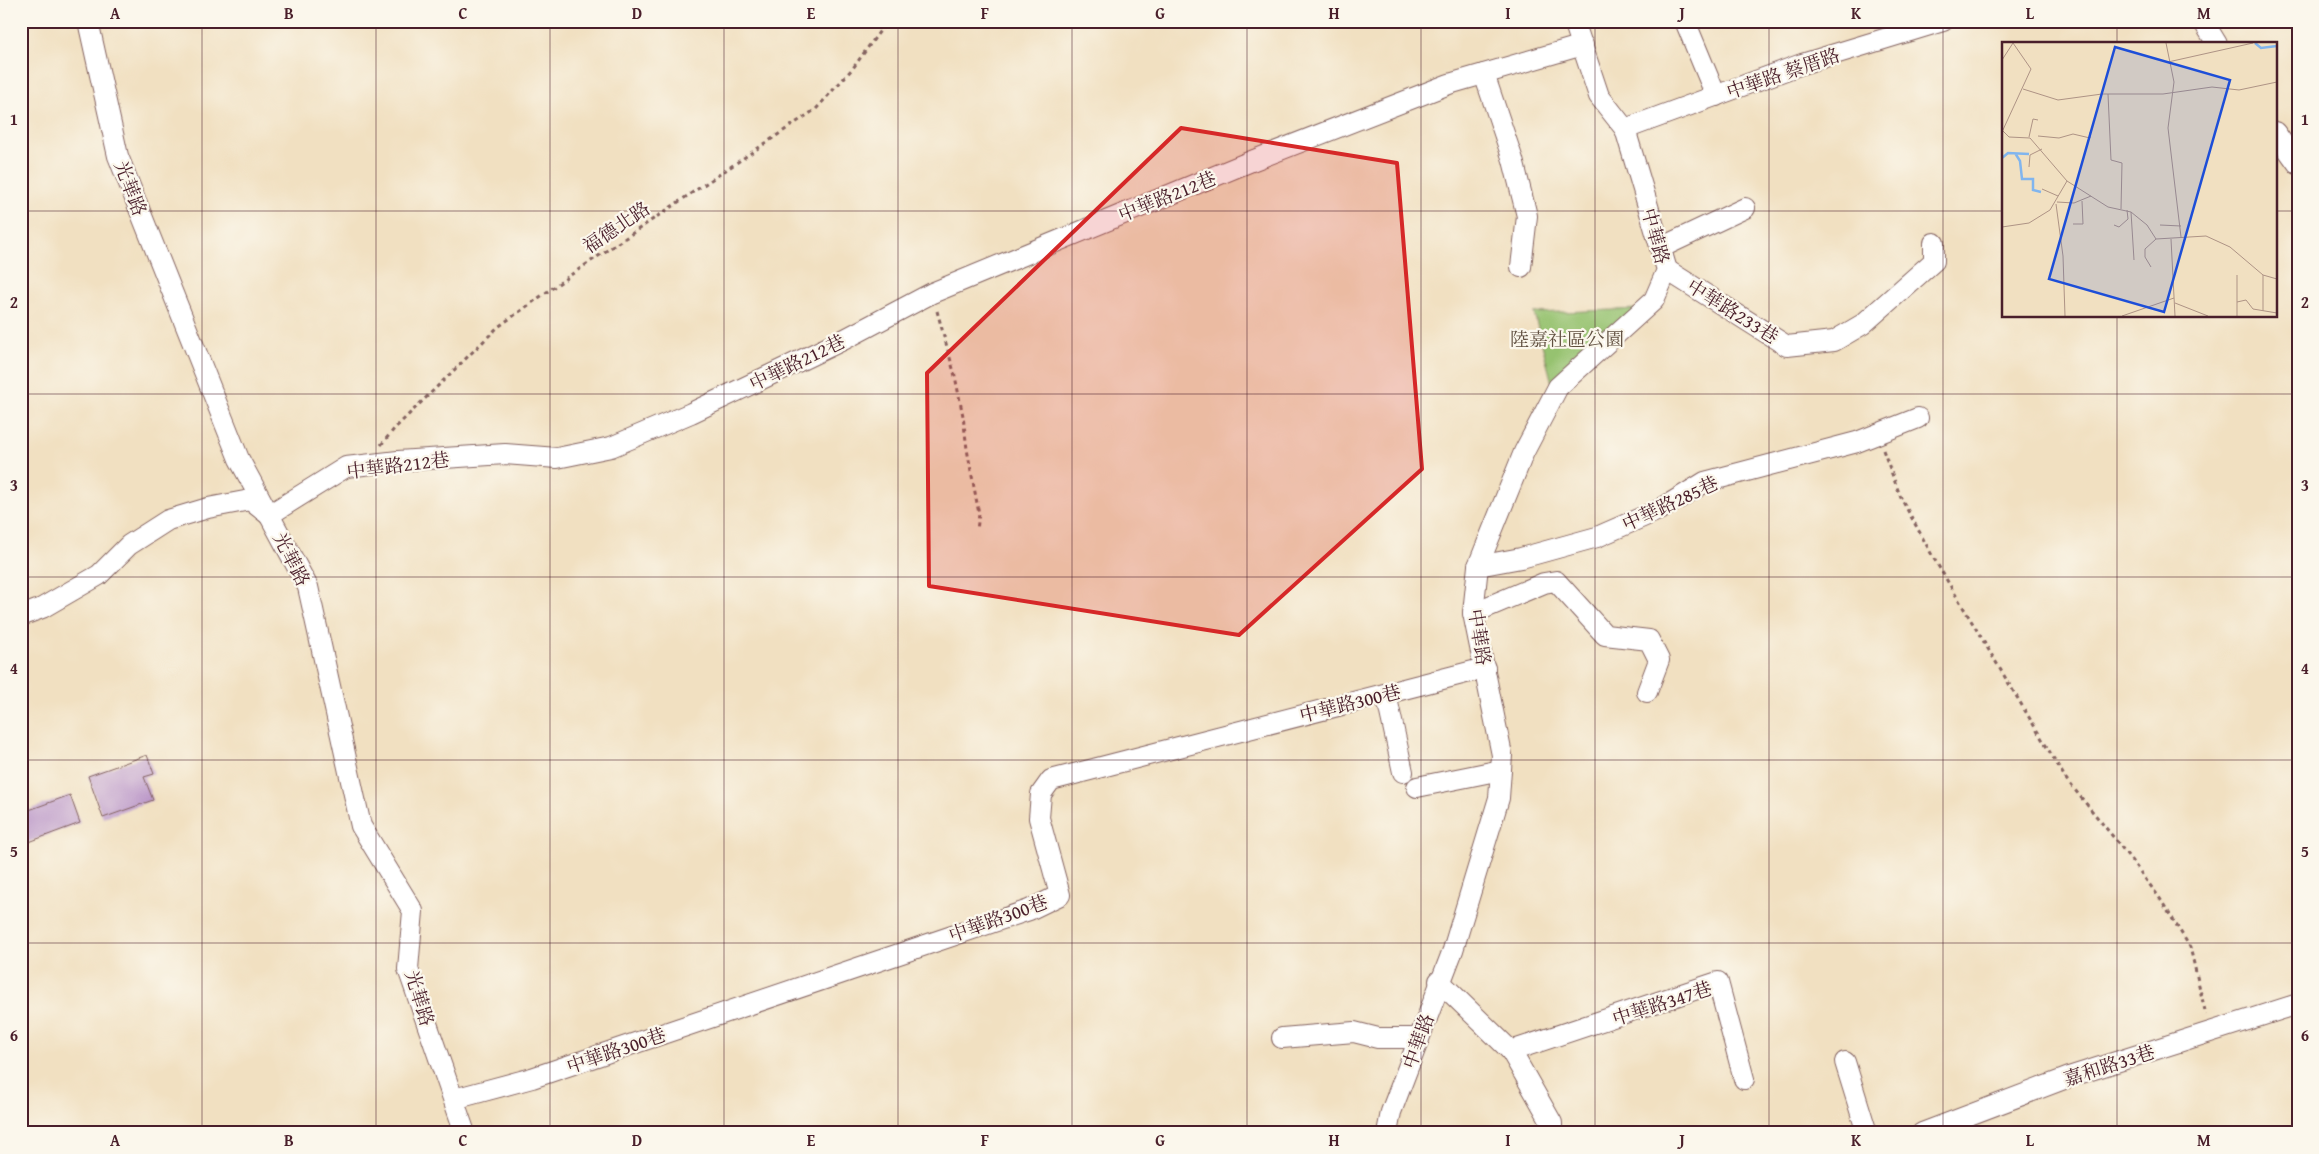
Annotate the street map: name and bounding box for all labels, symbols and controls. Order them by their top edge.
text: A [110,1,121,25]
text: B [284,1,294,25]
text: C [458,1,468,25]
text: D [632,1,642,25]
text: E [807,1,816,25]
text: F [981,1,989,25]
text: G [1155,1,1165,25]
text: H [1328,1,1340,25]
text: I [1505,1,1511,25]
text: J [1676,1,1685,25]
text: K [1851,1,1862,25]
text: L [2026,1,2035,25]
text: M [2197,1,2211,25]
street label: 中華路 蔡厝路 [1723,41,1843,105]
inset map [2002,42,2276,318]
text: 1 [10,107,18,131]
text: 1 [2301,107,2309,131]
street label: 光華路 [108,156,154,220]
street label: 中華路212巷 [1114,164,1220,228]
street label: 福德北路 [577,194,655,260]
street label: 中華路 [1635,205,1677,267]
street label: 中華路233巷 [1682,272,1784,350]
text: 2 [10,290,18,314]
text: 2 [2301,290,2309,314]
park label: 陸嘉社區公園 [1510,325,1624,353]
street label: 中華路212巷 [744,327,850,397]
street label: 中華路212巷 [345,445,451,485]
street label: 中華路285巷 [1617,468,1723,538]
text: 3 [10,473,18,497]
text: 3 [2301,473,2309,497]
street label: 光華路 [267,527,317,591]
street label: 中華路 [1462,607,1498,667]
text: 4 [10,656,18,680]
text: 4 [2301,656,2309,680]
street label: 中華路300巷 [1296,677,1404,729]
text: 5 [10,839,18,863]
text: 5 [2301,839,2309,863]
street label: 中華路300巷 [945,887,1051,949]
street label: 光華路 [398,967,442,1029]
street label: 中華路347巷 [1608,974,1716,1032]
street label: 中華路 [1395,1009,1441,1073]
street label: 中華路300巷 [563,1020,669,1080]
text: 6 [10,1023,18,1047]
text: 6 [2301,1023,2309,1047]
street label: 嘉和路33巷 [2060,1037,2158,1093]
text: A [110,1128,121,1152]
text: B [284,1128,294,1152]
text: C [458,1128,468,1152]
text: D [632,1128,642,1152]
text: E [807,1128,816,1152]
text: F [981,1128,989,1152]
text: G [1155,1128,1165,1152]
text: H [1328,1128,1340,1152]
text: I [1505,1128,1511,1152]
text: J [1676,1128,1685,1152]
text: K [1851,1128,1862,1152]
text: L [2026,1128,2035,1152]
text: M [2197,1128,2211,1152]

